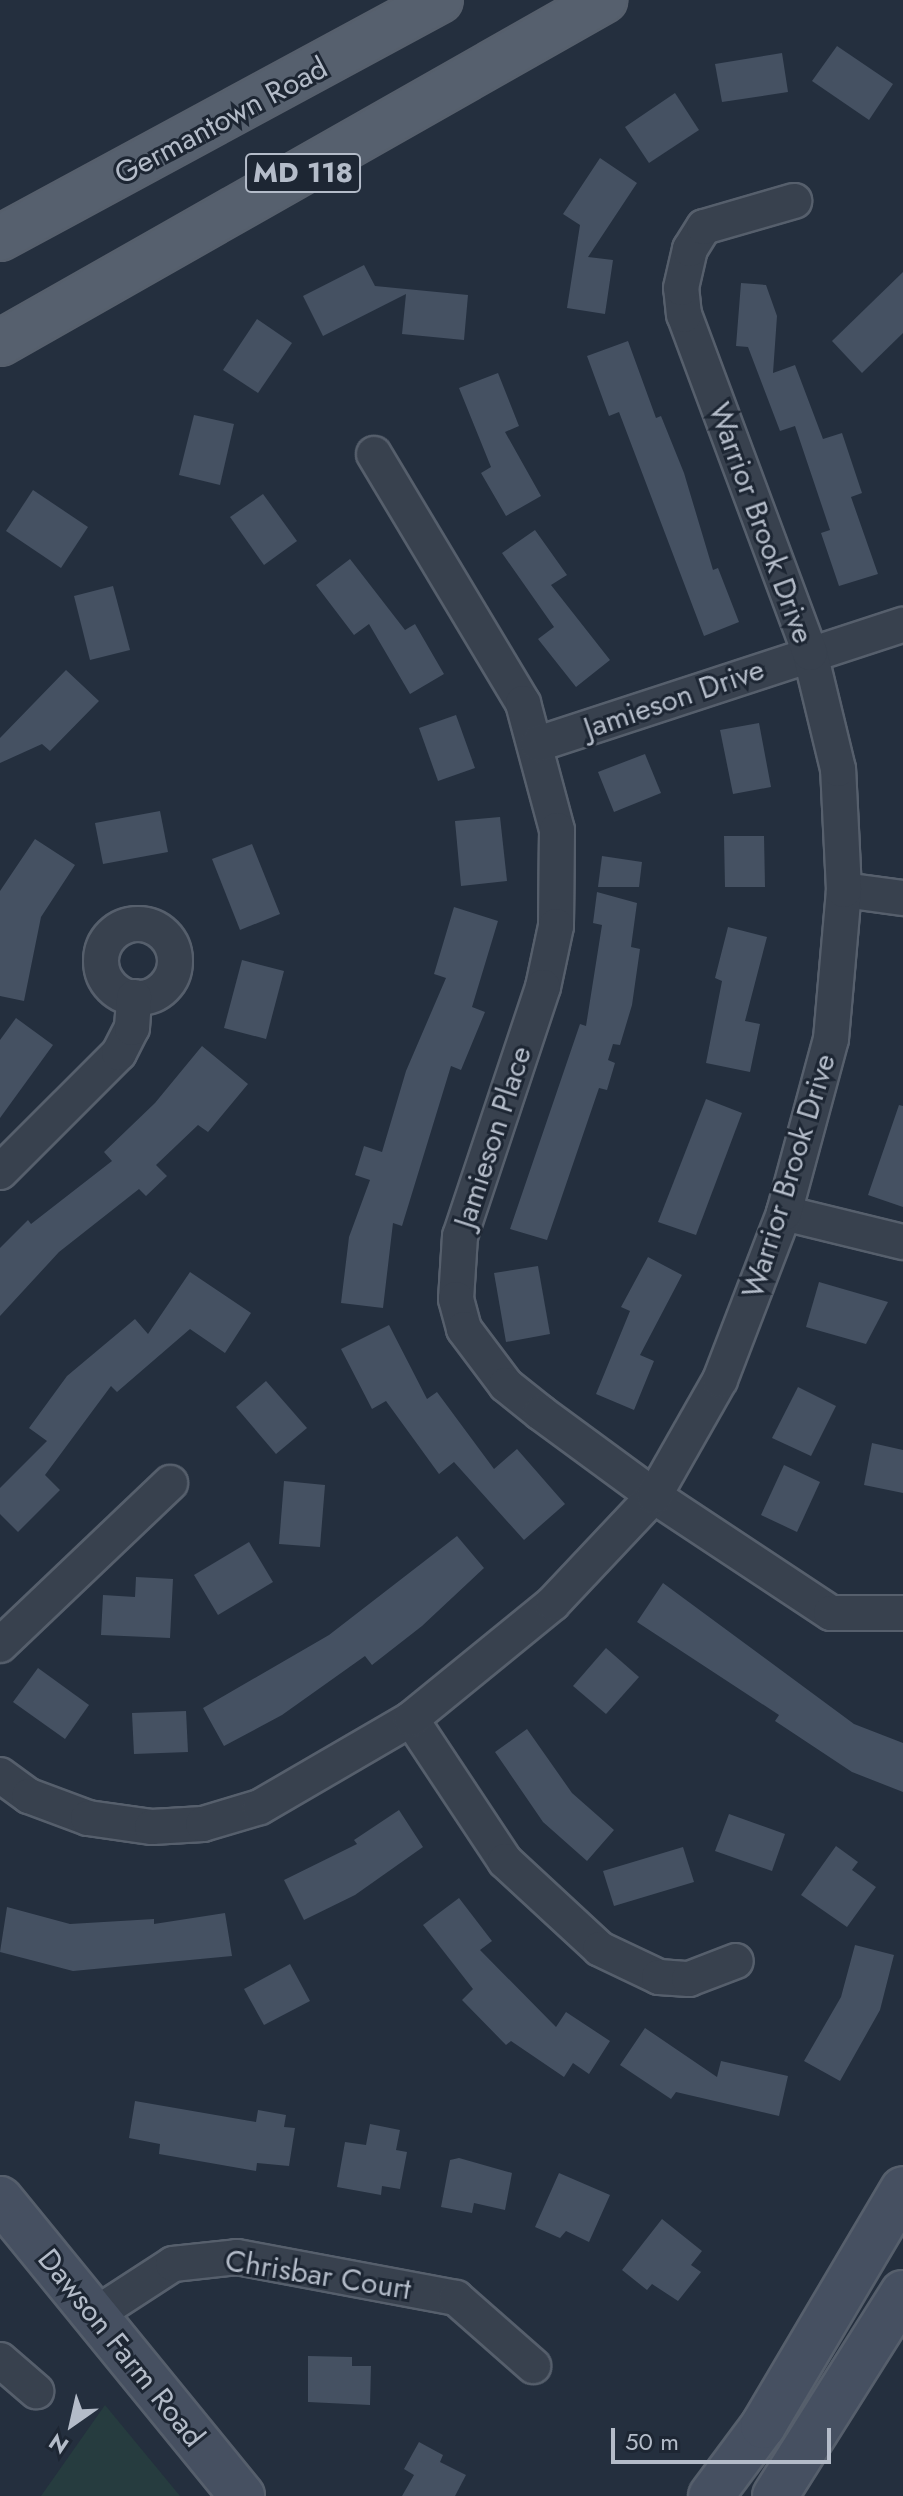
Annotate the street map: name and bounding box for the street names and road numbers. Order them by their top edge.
street label: Germantown Road [109,50,333,192]
road number: MD 118 [245,149,361,197]
street label: Warrior Brook Drive [701,398,821,648]
street label: Jamieson Drive [579,651,769,747]
street label: Jamieson Place [447,1042,539,1232]
street label: Warrior Brook Drive [735,1050,843,1302]
street label: Dawson Farm Road [30,2242,212,2454]
street label: Chrisbar Court [223,2243,413,2307]

